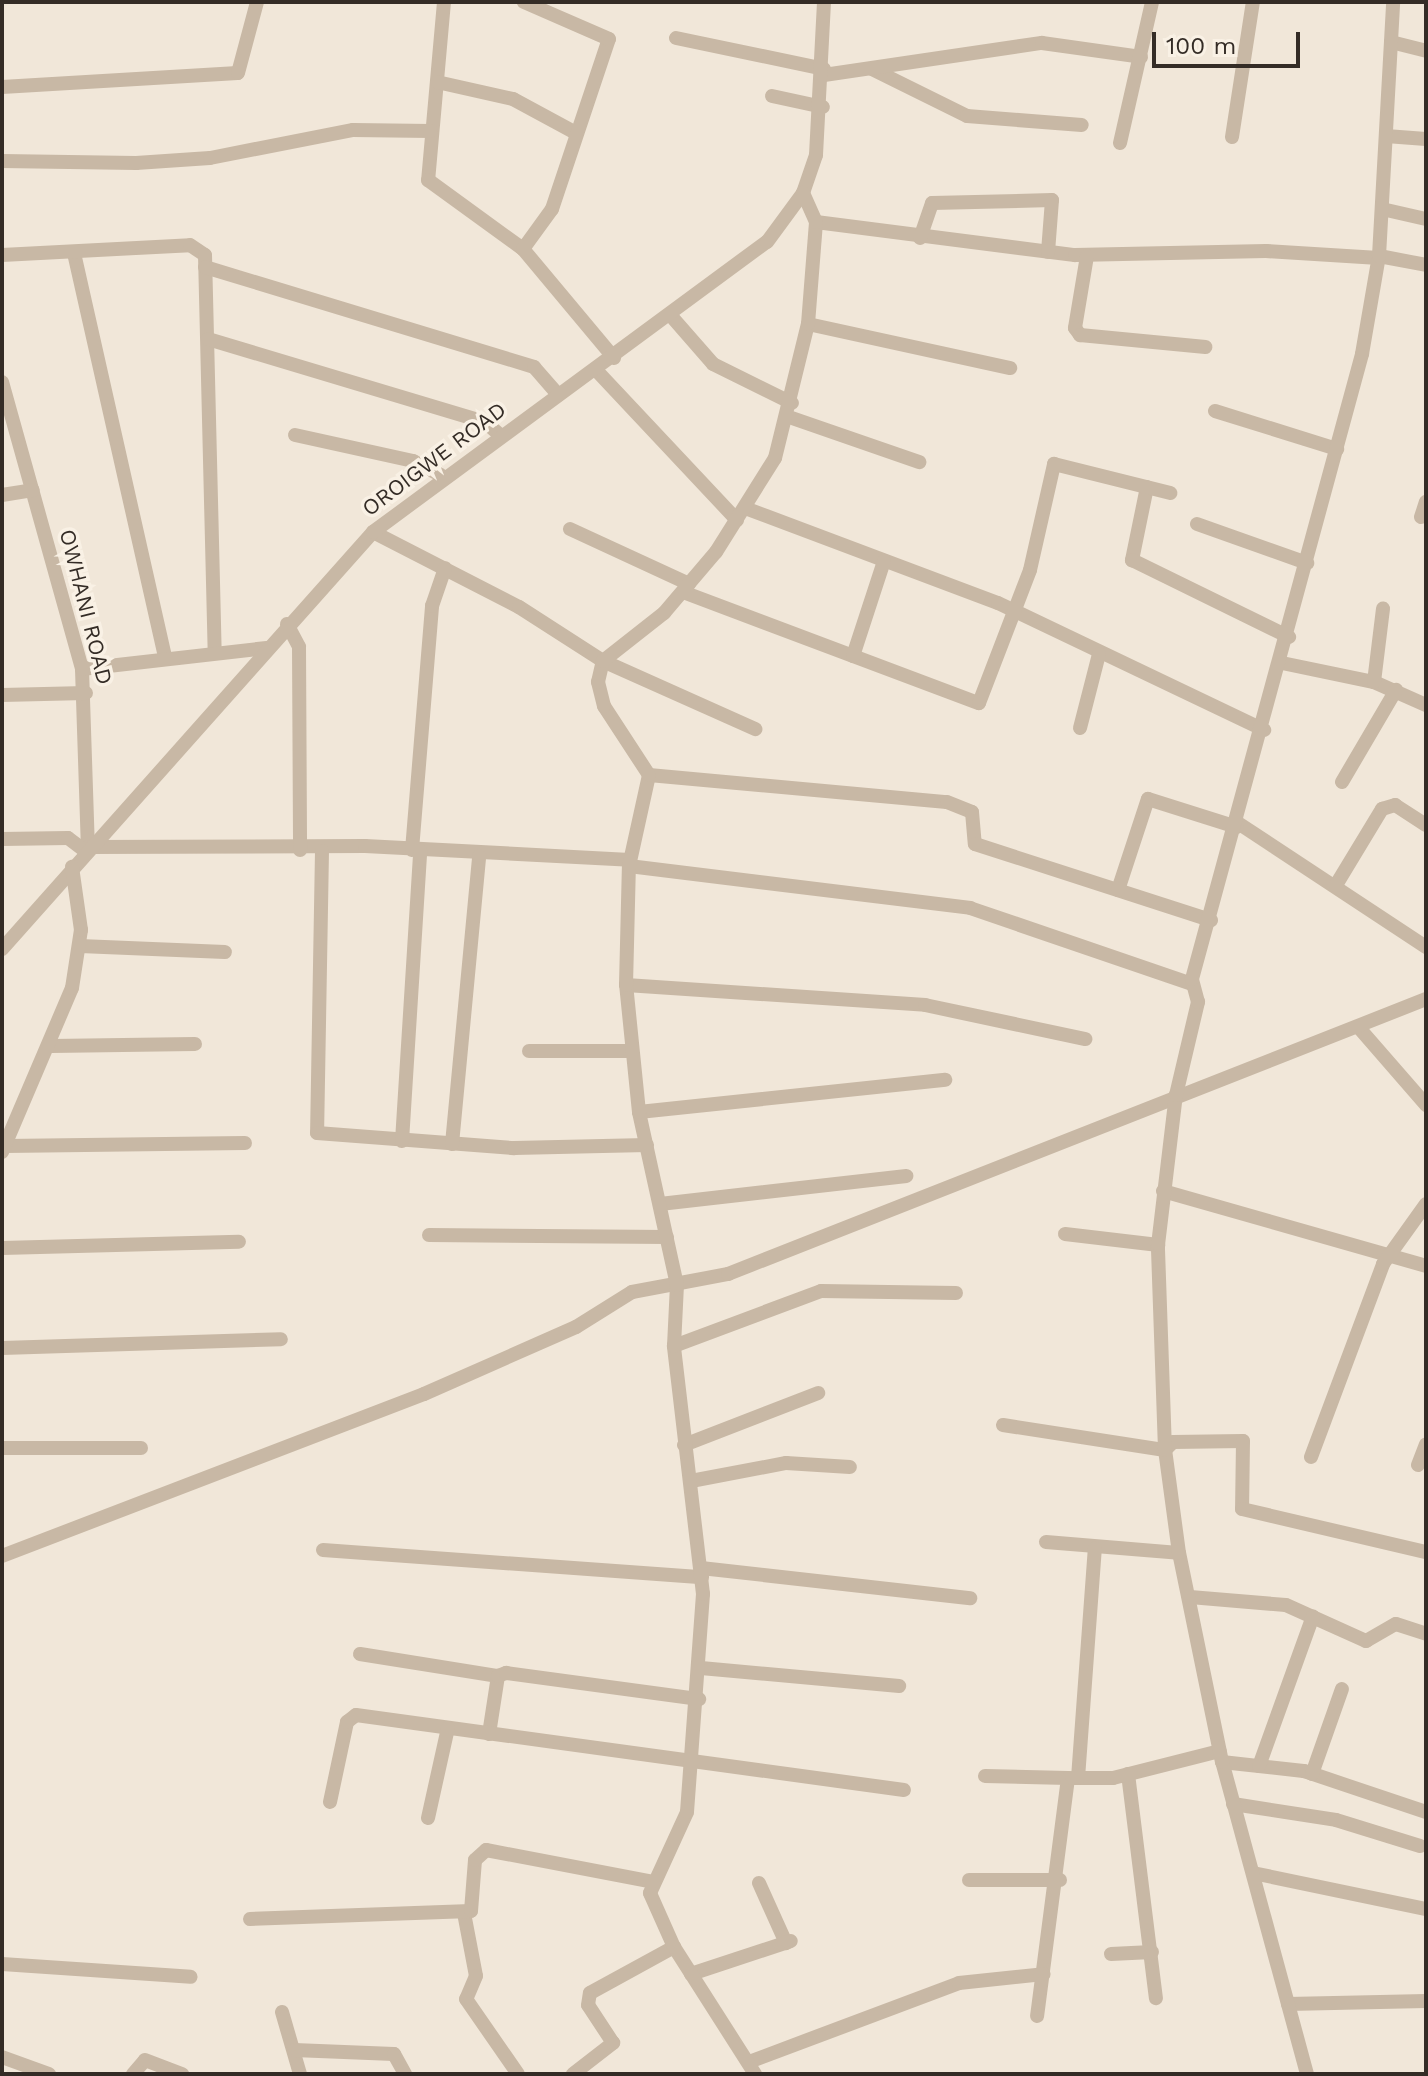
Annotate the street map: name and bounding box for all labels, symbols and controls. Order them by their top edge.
scale bar [1156,16,1304,66]
text: 100 m [1166,32,1236,60]
street label: OROIGWE ROAD [357,396,511,522]
street label: OWHANI ROAD [54,527,118,687]

